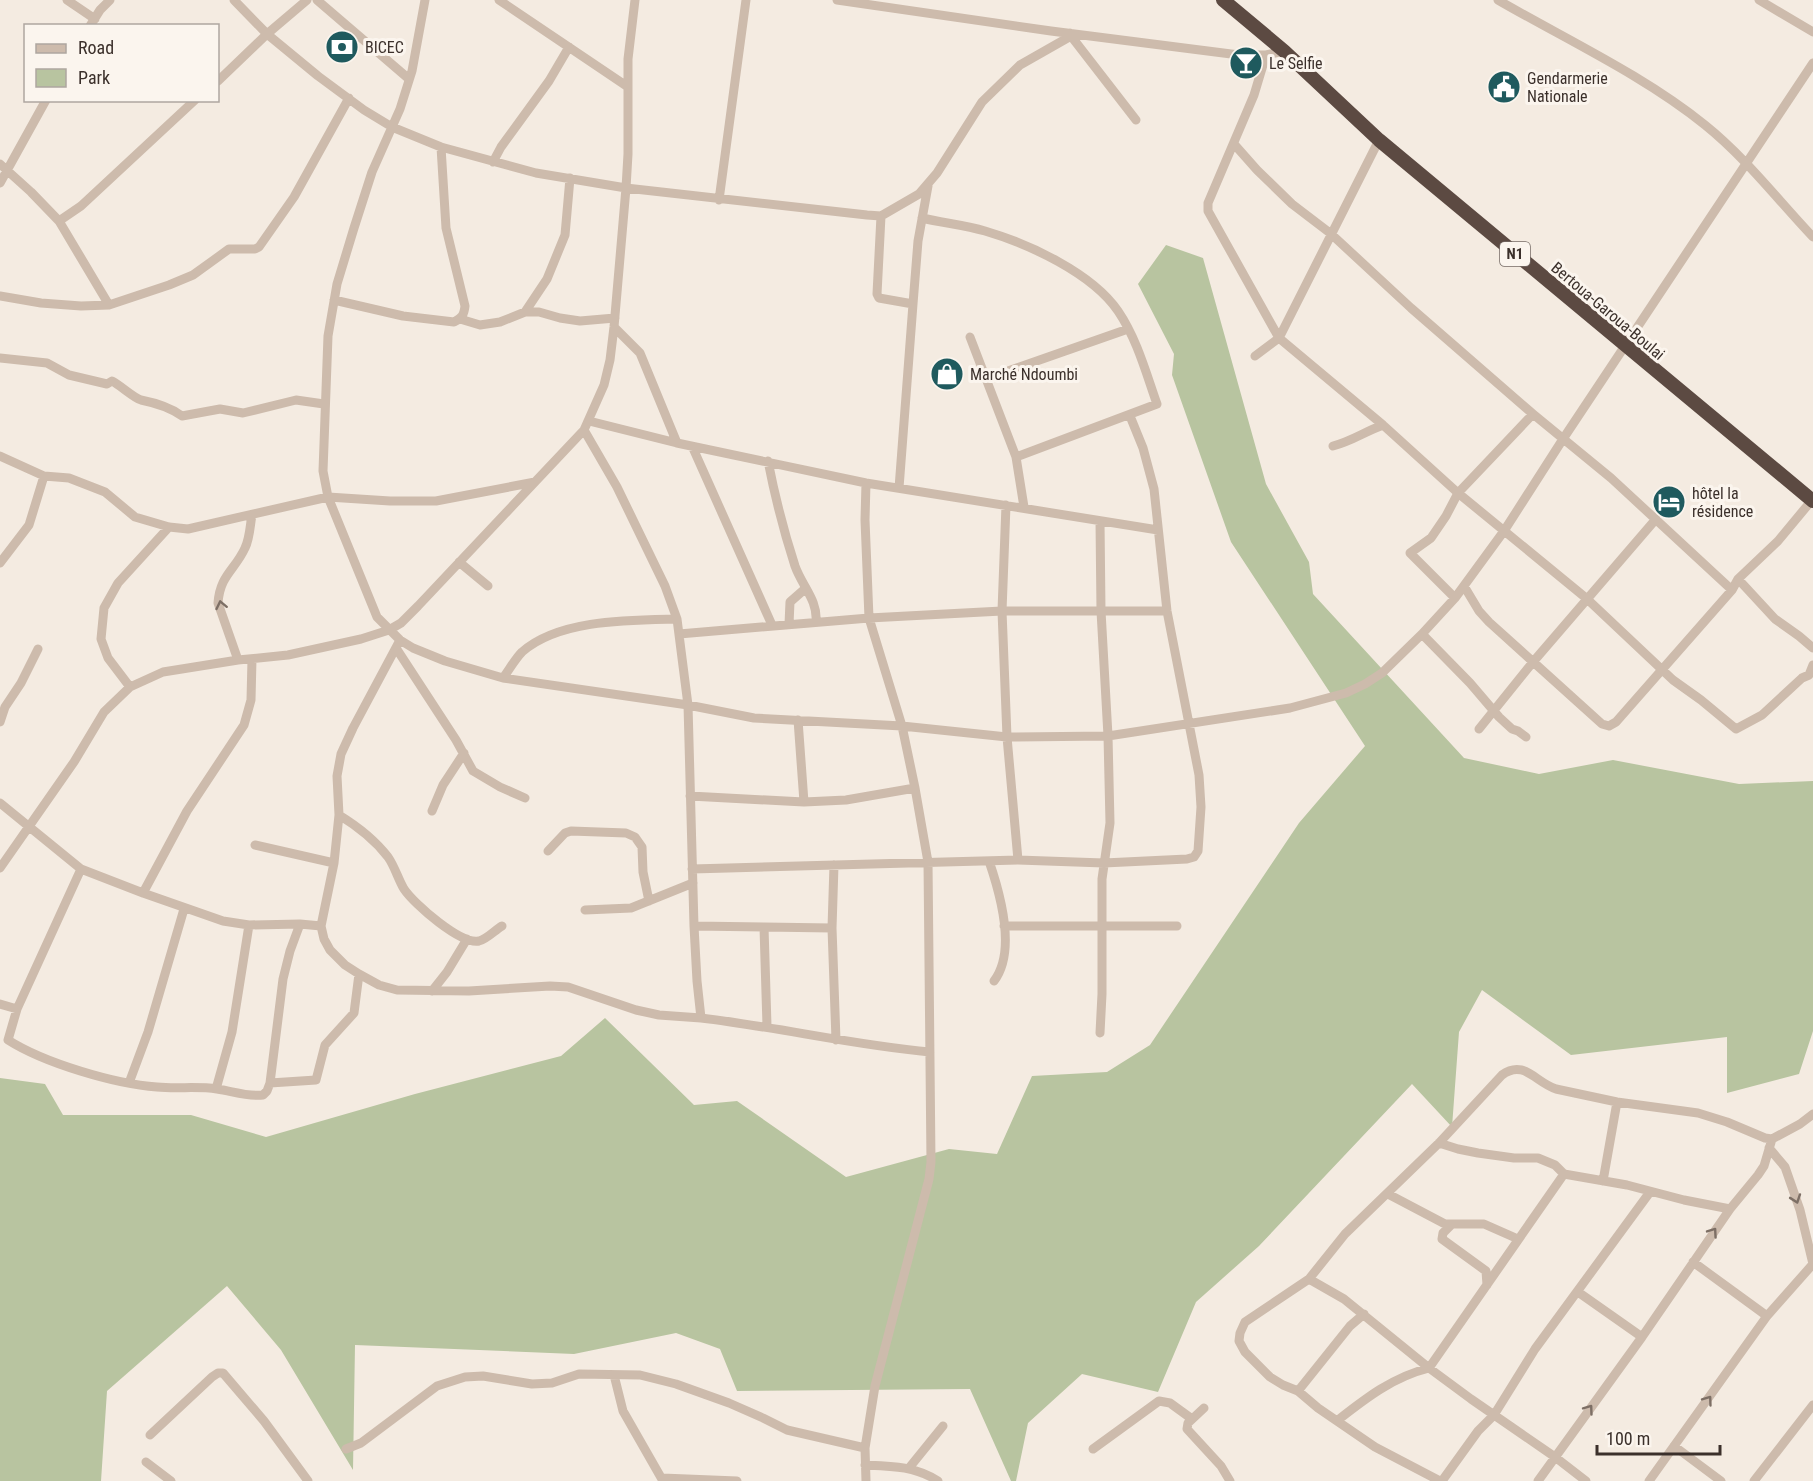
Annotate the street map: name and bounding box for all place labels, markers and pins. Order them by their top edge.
bank icon: BICEC [324,29,360,65]
place label: BICEC [365,38,404,57]
bar icon: Le Selfie [1228,45,1264,81]
place label: Le Selfie [1269,54,1323,73]
public building icon: Gendarmerie Nationale [1486,69,1522,105]
place label: Gendarmerie Nationale [1527,69,1608,106]
shop icon: Marché Ndoumbi [929,356,965,392]
place label: Marché Ndoumbi [970,365,1078,384]
hotel icon: hôtel la résidence [1651,484,1687,520]
place label: hôtel la résidence [1692,484,1753,521]

